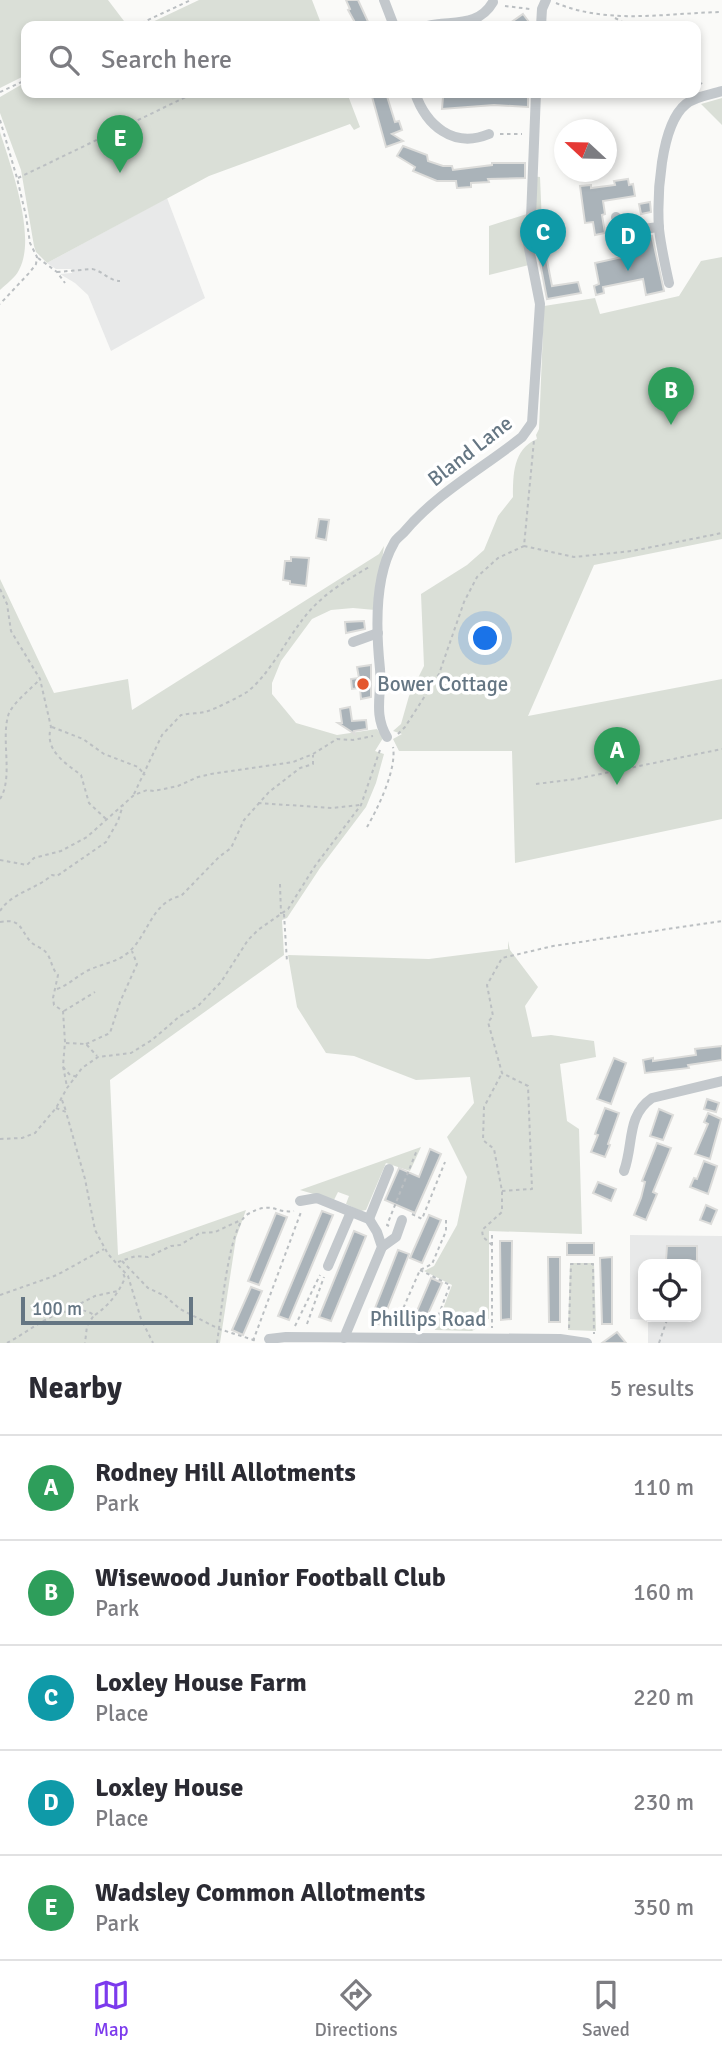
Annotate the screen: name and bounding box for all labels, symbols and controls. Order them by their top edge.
search box [21,21,701,98]
icon: search [45,41,83,79]
text: Search here [101,44,232,76]
pin: E [97,115,143,173]
north arrow [554,119,617,182]
pin: C [520,209,566,267]
pin: D [605,213,651,271]
pin: B [648,367,694,425]
street label: Bland Lane [423,410,517,492]
your location [468,621,502,655]
place label: Bower Cottage [377,671,508,697]
marker: Bower Cottage [355,676,371,692]
pin: A [594,727,640,785]
map controls [638,1259,701,1322]
button: locate [638,1259,701,1322]
scale bar [21,1294,192,1326]
text: 100 m [32,1297,82,1321]
street label: Phillips Road [370,1306,486,1332]
text: Nearby [28,1370,122,1407]
text: 5 results [610,1374,694,1403]
text: Rodney Hill Allotments [95,1457,356,1489]
text: A [44,1473,58,1502]
text: 110 m [633,1473,694,1502]
text: Park [95,1489,139,1518]
text: Wisewood Junior Football Club [95,1562,446,1594]
text: B [44,1578,58,1607]
text: 160 m [633,1578,694,1607]
text: Park [95,1594,139,1623]
text: Loxley House Farm [95,1667,307,1699]
text: C [44,1683,58,1712]
text: 220 m [633,1683,694,1712]
text: Place [95,1699,149,1728]
text: Loxley House [95,1772,243,1804]
text: D [43,1788,59,1817]
text: 230 m [633,1788,694,1817]
text: Place [95,1804,149,1833]
text: Wadsley Common Allotments [95,1877,425,1909]
text: E [44,1893,58,1922]
text: 350 m [633,1893,694,1922]
text: Park [95,1909,139,1938]
tab: Map [92,1976,130,2042]
tab: Directions [315,1976,398,2042]
tab: Saved [582,1976,630,2042]

